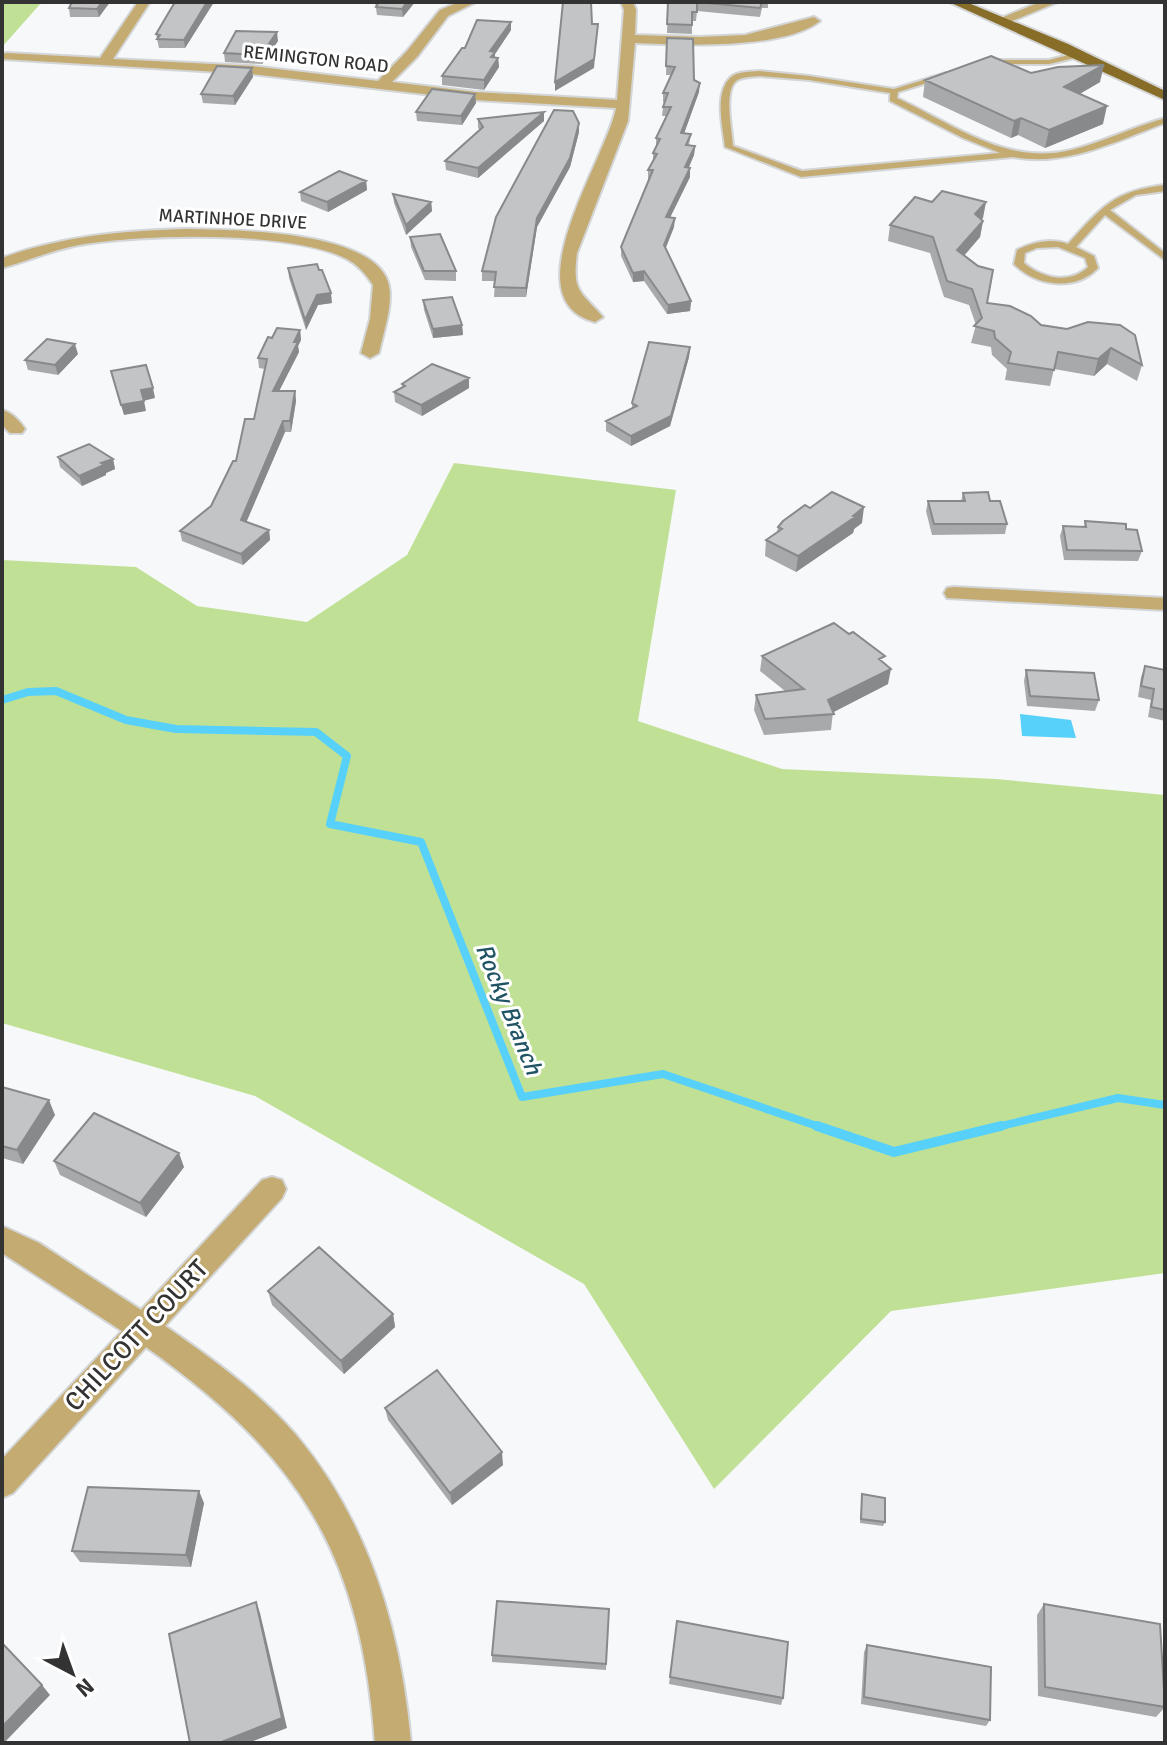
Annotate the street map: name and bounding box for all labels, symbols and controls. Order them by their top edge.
street label: REMINGTON ROAD [242,40,390,78]
street label: MARTINHOE DRIVE [158,204,308,234]
water label: Rocky Branch [469,939,549,1080]
street label: CHILCOTT COURT [58,1253,215,1418]
north arrow [32,1633,112,1713]
text: N [70,1673,99,1703]

